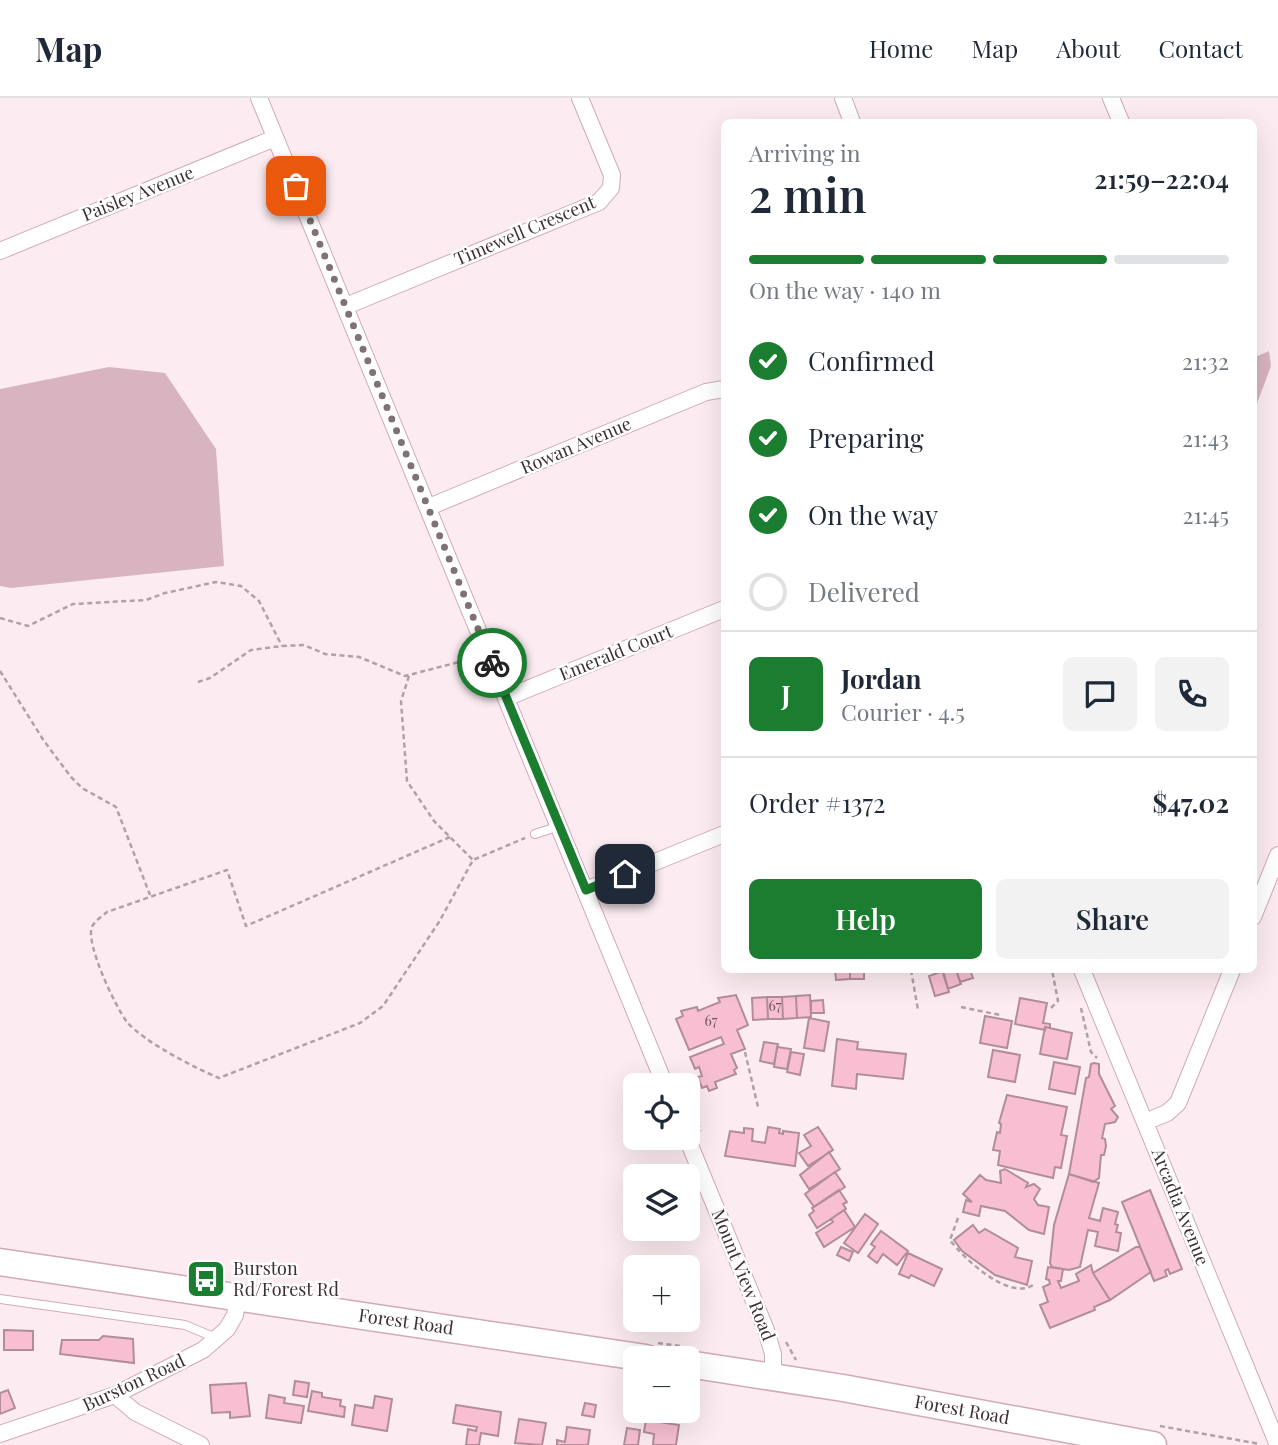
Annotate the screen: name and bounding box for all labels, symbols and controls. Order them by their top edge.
text: Map [35,26,102,70]
text: Home [869,32,933,64]
text: Map [971,32,1018,64]
text: About [1056,32,1120,64]
text: Contact [1158,32,1243,64]
text: Arriving in [749,137,861,168]
pin [266,156,326,216]
street label: Paisley Avenue [78,160,197,226]
text: 21:59–22:04 [1094,161,1229,196]
text: 2 min [749,163,867,225]
icon: bag [277,167,315,205]
street label: Timewell Crescent [450,189,599,271]
text: On the way · 140 m [749,274,941,305]
icon: check [749,342,787,380]
text: Confirmed [808,343,935,378]
text: 21:32 [1182,345,1229,376]
street label: Rowan Avenue [517,411,635,479]
icon: check [749,419,787,457]
text: Preparing [808,420,924,455]
text: 21:43 [1182,422,1229,453]
icon: check [749,496,787,534]
text: On the way [808,497,938,532]
text: 21:45 [1182,499,1229,530]
text: Delivered [808,574,920,609]
street label: Emerald Court [555,618,676,686]
courier [457,628,527,698]
icon: bike [473,644,511,682]
button: chat [1063,657,1137,731]
button: phone [1155,657,1229,731]
text: Jordan [841,661,921,696]
text: J [781,677,791,712]
text: Courier · 4.5 [841,696,965,727]
text: Order #1372 [749,785,886,820]
text: $47.02 [1152,785,1229,820]
pin [595,844,655,904]
icon: home [606,855,644,893]
button: Help [749,879,982,959]
button: Share [996,879,1229,959]
house number: 67 [769,996,782,1015]
house number: 67 [705,1011,718,1030]
map controls [623,1073,700,1423]
button: locate [623,1073,700,1150]
street label: Arcadia Avenue [1146,1144,1215,1269]
button: layers [623,1164,700,1241]
street label: Mount View Road [707,1205,782,1345]
button: + [623,1255,700,1332]
place label: Burston Rd/Forest Rd [233,1256,340,1301]
bus stop icon: Burston Rd/Forest Rd [185,1258,227,1300]
street label: Forest Road [357,1302,456,1340]
button: − [623,1346,700,1423]
street label: Burston Road [79,1348,189,1416]
street label: Forest Road [913,1389,1012,1429]

